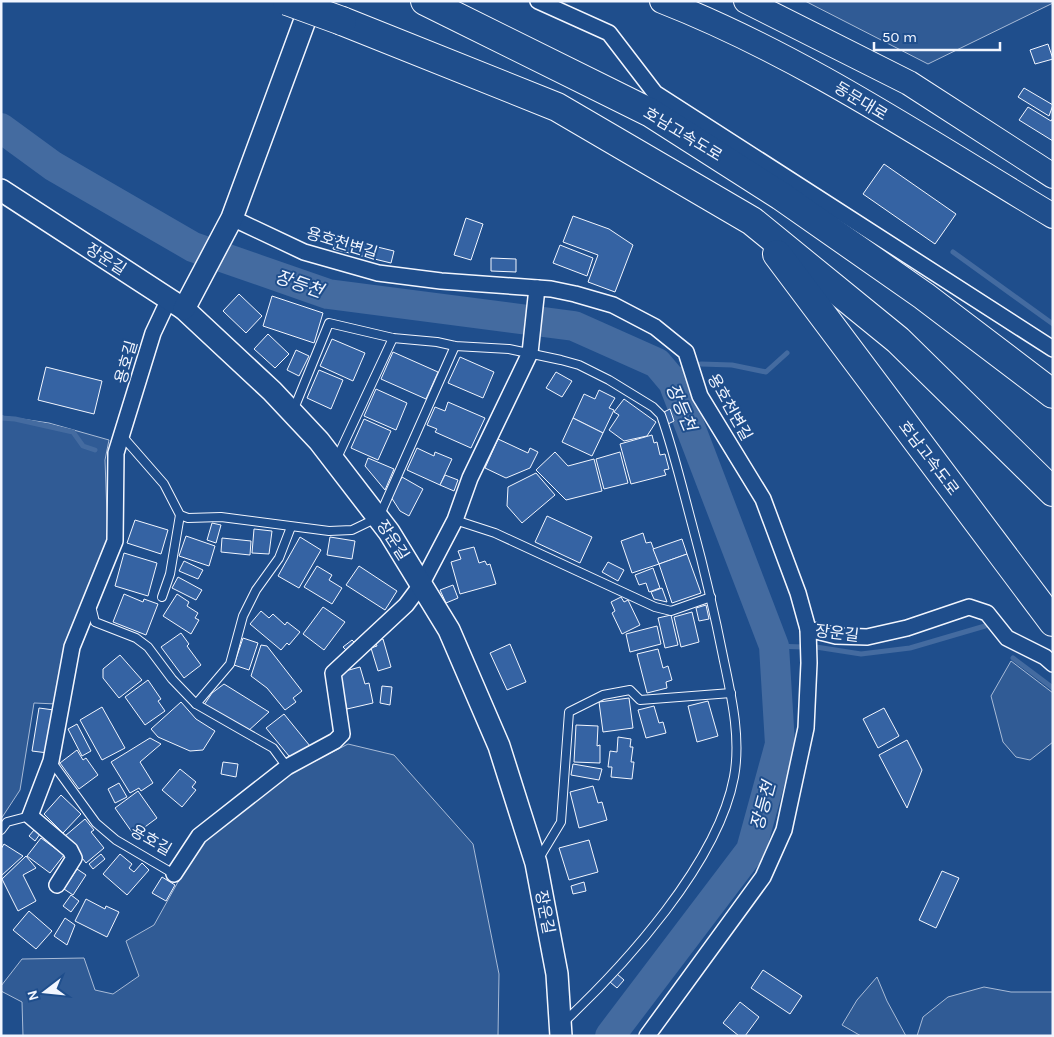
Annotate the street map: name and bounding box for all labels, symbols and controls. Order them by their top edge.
scale bar [874,20,1000,52]
text: 50 m [882,28,917,46]
street label: 동문대로 [831,78,891,124]
street label: 호남고속도로 [640,103,726,165]
street label: 용호천변길 [304,223,380,263]
street label: 장운길 [82,239,130,279]
water label: 장등천 [272,266,328,303]
street label: 용호길 [111,338,141,386]
street label: 용호천변길 [704,370,756,444]
water label: 장등천 [661,380,702,436]
street label: 호남고속도로 [895,417,963,499]
street label: 장운길 [373,516,413,564]
street label: 장운길 [814,621,860,645]
water label: 장등천 [746,777,781,833]
street label: 용호길 [127,821,175,859]
street label: 장운길 [531,889,559,935]
north arrow [20,967,70,1017]
text: N [23,988,43,1003]

